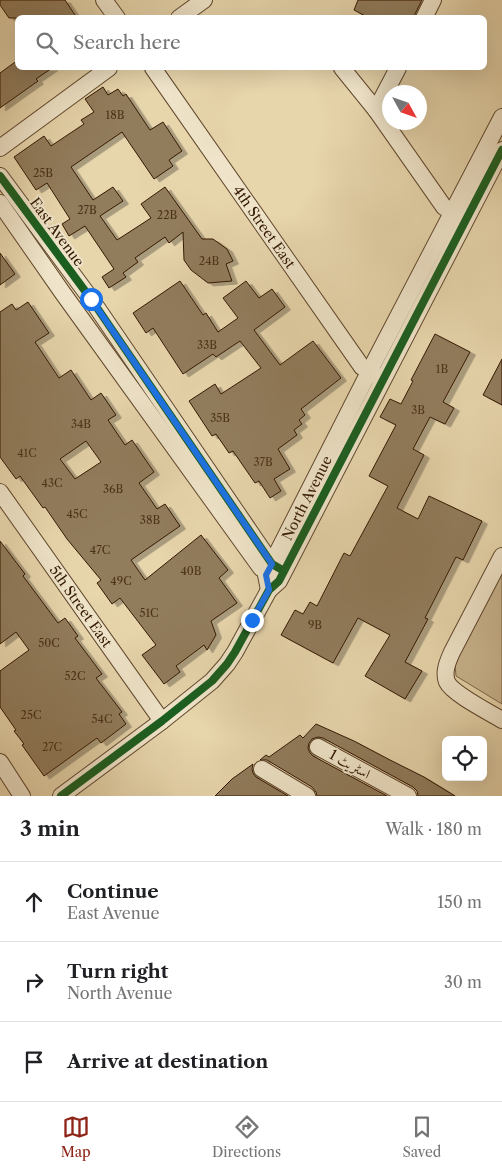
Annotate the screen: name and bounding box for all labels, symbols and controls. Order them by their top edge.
search box [15,15,487,70]
icon: search [33,29,61,57]
text: Search here [73,31,181,54]
north arrow [382,85,427,130]
house number: 18B [106,108,125,122]
house number: 25B [33,166,53,180]
street label: 4th Street East [229,182,299,272]
street label: East Avenue [26,194,88,270]
house number: 27B [77,203,97,217]
house number: 22B [157,208,177,222]
house number: 24B [199,254,219,268]
route start [80,288,103,311]
house number: 33B [197,338,217,352]
house number: 1B [436,362,448,376]
house number: 3B [411,403,425,417]
house number: 35B [210,411,230,425]
house number: 34B [71,417,91,431]
house number: 41C [17,446,37,460]
street label: North Avenue [278,453,336,543]
house number: 37B [253,455,273,469]
house number: 43C [42,476,62,490]
house number: 36B [103,482,123,496]
house number: 45C [67,507,87,521]
house number: 38B [140,513,160,527]
house number: 47C [90,543,110,557]
street label: 5th Street East [46,562,116,651]
house number: 40B [180,564,202,578]
house number: 49C [110,574,132,588]
house number: 51C [139,606,159,620]
route end [241,609,264,632]
house number: 9B [308,618,322,632]
house number: 50C [38,636,60,650]
house number: 52C [65,669,85,683]
house number: 25C [21,708,41,722]
house number: 54C [92,712,112,726]
map controls [442,736,487,781]
button: locate [442,736,487,781]
house number: 27C [42,740,62,754]
street label: اسٹریٹ 1 [326,745,374,783]
text: 3 min [20,816,80,841]
text: Walk · 180 m [385,819,482,839]
text: Continue [67,880,159,903]
icon: ahead [20,888,48,916]
text: 150 m [437,892,482,912]
text: East Avenue [67,903,160,923]
text: Turn right [67,960,168,983]
icon: right [20,968,48,996]
text: 30 m [444,972,482,992]
text: North Avenue [67,983,173,1003]
icon: arrive [20,1048,48,1076]
text: Arrive at destination [67,1050,268,1073]
tab: Map [61,1113,91,1161]
tab: Directions [212,1113,281,1161]
tab: Saved [402,1113,441,1161]

